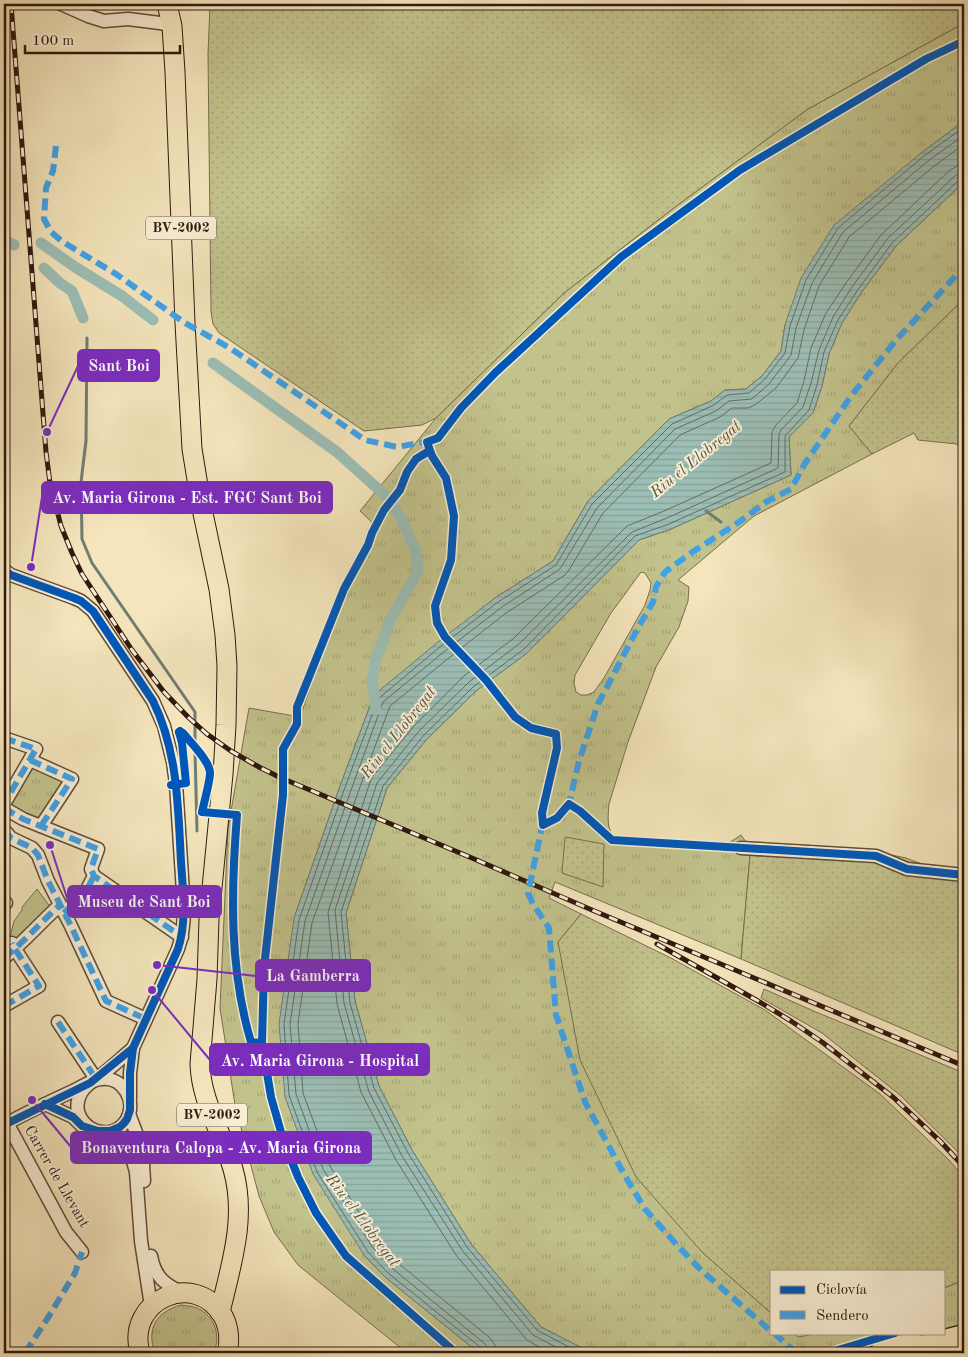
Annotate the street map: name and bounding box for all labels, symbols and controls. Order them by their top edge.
scale bar [25,22,180,54]
text: 100 m [32,34,74,49]
road number: BV-2002 [146,217,216,240]
callout: Sant Boi [78,350,159,381]
text: Sant Boi [88,359,150,375]
water label: Riu el Llobregat [647,418,745,502]
callout: Av. Maria Girona - Est. FGC Sant Boi [42,482,332,513]
text: Av. Maria Girona - Est. FGC Sant Boi [52,491,322,507]
water label: Riu el Llobregat [358,683,440,783]
callout: Museu de Sant Boi [68,886,221,917]
text: Museu de Sant Boi [78,895,211,911]
callout: La Gamberra [256,960,370,991]
text: La Gamberra [266,969,360,985]
callout: Av. Maria Girona - Hospital [210,1044,429,1075]
text: Av. Maria Girona - Hospital [221,1054,419,1070]
road number: BV-2002 [177,1104,247,1126]
street label: Carrer de Llevant [21,1123,91,1231]
callout: Bonaventura Calopa - Av. Maria Girona [71,1132,371,1163]
text: Bonaventura Calopa - Av. Maria Girona [81,1141,361,1157]
water label: Riu el Llobregat [321,1171,402,1271]
legend [770,1270,946,1334]
text: Ciclovía [816,1283,868,1298]
text: Sendero [816,1309,869,1324]

